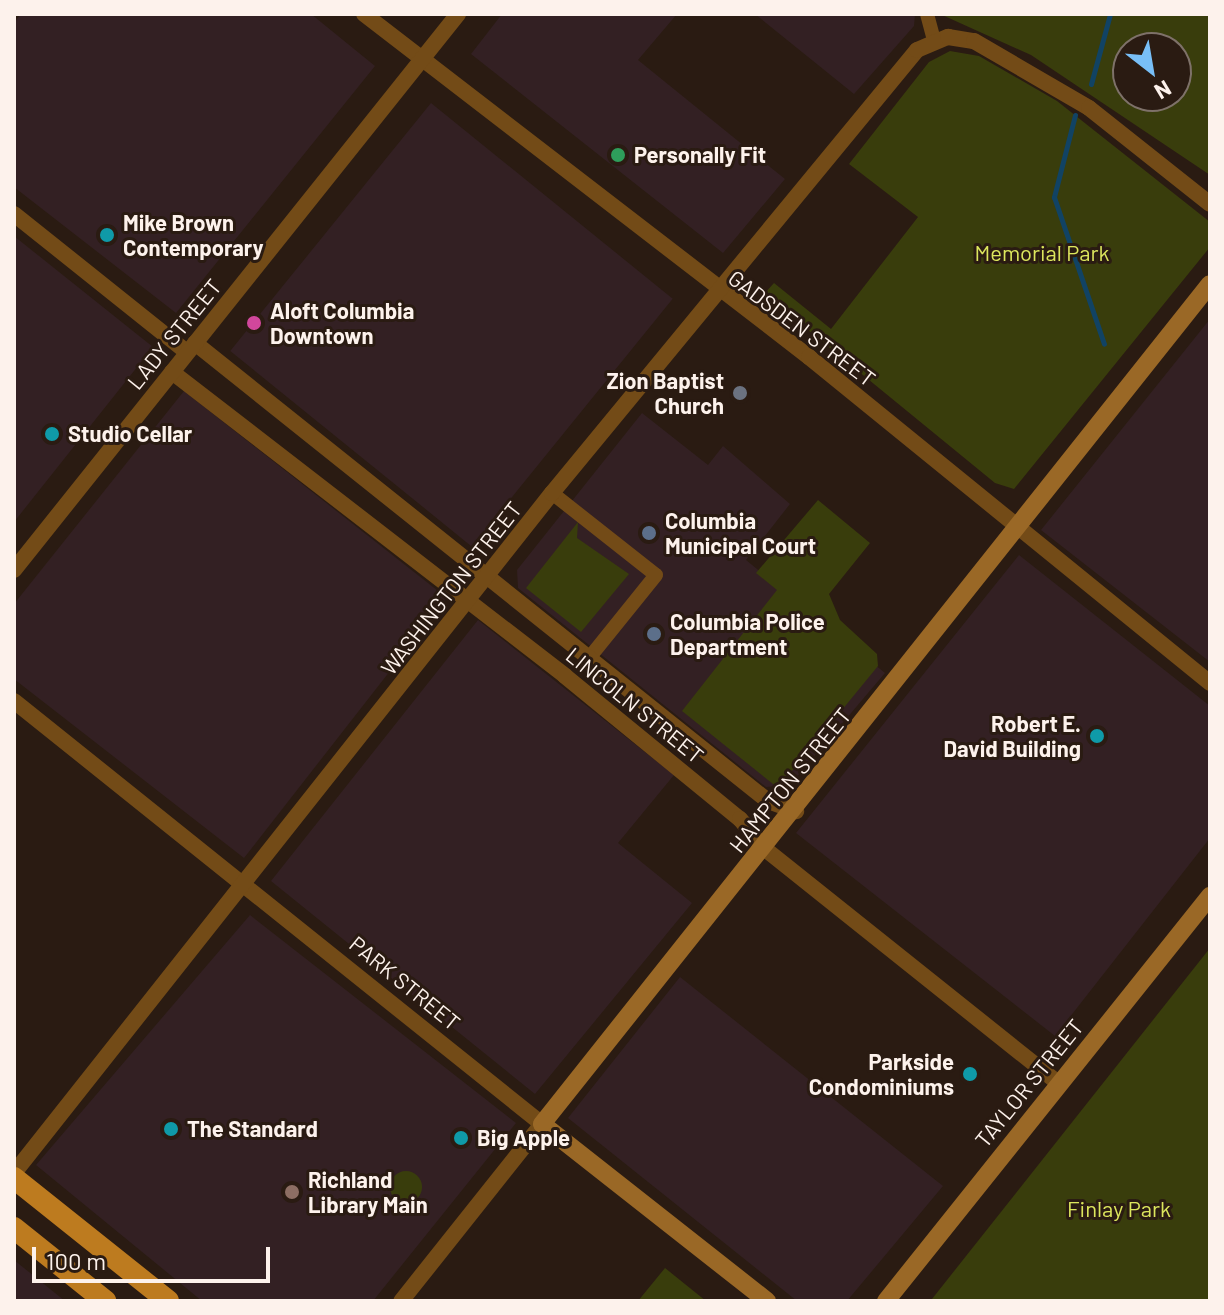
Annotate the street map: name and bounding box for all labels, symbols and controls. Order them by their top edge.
north arrow [1112,32,1192,112]
text: N [1150,76,1176,106]
place label: Personally Fit [634,142,766,168]
marker: Personally Fit [609,146,627,164]
place label: Mike Brown Contemporary [123,209,264,260]
marker: Mike Brown Contemporary [98,226,116,244]
park label: Memorial Park [974,240,1110,266]
street label: GADSDEN STREET [723,264,881,392]
street label: LADY STREET [121,273,227,395]
place label: Aloft Columbia Downtown [270,297,414,348]
marker: Aloft Columbia Downtown [245,314,263,332]
place label: Zion Baptist Church [606,367,724,418]
marker: Zion Baptist Church [731,384,749,402]
place label: Studio Cellar [68,421,192,447]
marker: Studio Cellar [43,425,61,443]
street label: WASHINGTON STREET [375,496,527,680]
place label: Columbia Municipal Court [665,507,816,558]
marker: Columbia Municipal Court [640,524,658,542]
place label: Columbia Police Department [670,608,825,660]
marker: Columbia Police Department [645,625,663,643]
street label: LINCOLN STREET [561,641,709,769]
street label: HAMPTON STREET [724,702,856,858]
place label: Robert E. David Building [943,710,1081,762]
marker: Robert E. David Building [1088,727,1106,745]
street label: PARK STREET [344,930,466,1036]
street label: TAYLOR STREET [969,1014,1089,1152]
place label: Parkside Condominiums [809,1048,954,1100]
marker: Parkside Condominiums [961,1065,979,1083]
place label: The Standard [187,1116,318,1142]
marker: The Standard [162,1120,180,1138]
place label: Big Apple [477,1125,570,1151]
marker: Big Apple [452,1129,470,1147]
place label: Richland Library Main [308,1166,428,1218]
marker: Richland Library Main [283,1183,301,1201]
park label: Finlay Park [1067,1196,1171,1222]
scale bar [36,1231,274,1281]
text: 100 m [46,1246,106,1275]

